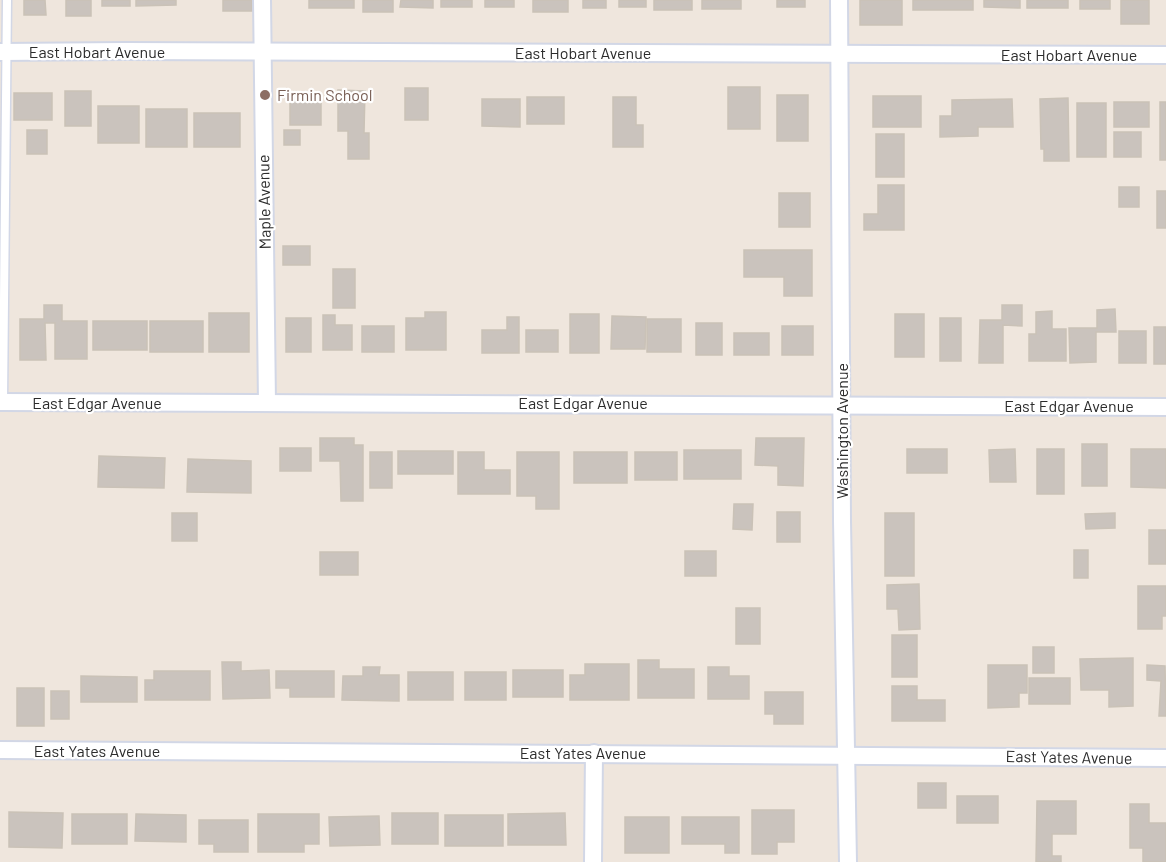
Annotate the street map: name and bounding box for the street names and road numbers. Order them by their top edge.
street label: East Hobart Avenue [29,42,165,61]
street label: East Hobart Avenue [515,43,651,62]
street label: East Hobart Avenue [1001,45,1137,64]
street label: Maple Avenue [253,154,274,250]
street label: Washington Avenue [832,363,851,499]
street label: East Edgar Avenue [32,393,162,412]
street label: East Edgar Avenue [518,393,648,412]
street label: East Edgar Avenue [1004,396,1134,415]
street label: East Yates Avenue [34,741,160,760]
street label: East Yates Avenue [520,743,646,762]
street label: East Yates Avenue [1005,746,1133,767]

